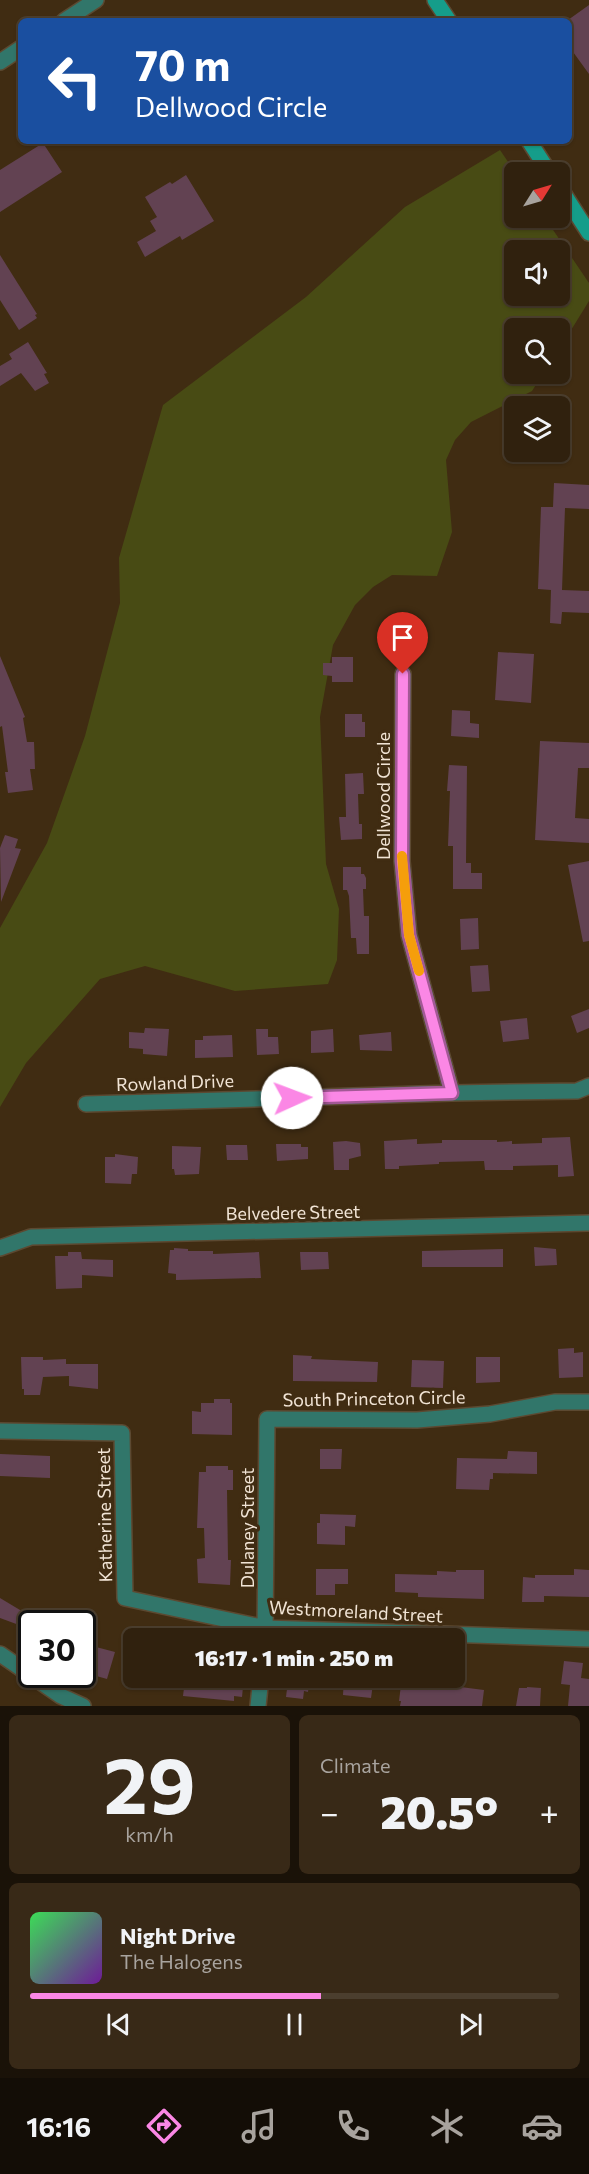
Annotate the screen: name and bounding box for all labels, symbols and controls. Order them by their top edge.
text: 70 m [135,38,230,90]
icon: left [36,42,114,120]
text: Dellwood Circle [135,90,327,123]
north arrow [504,162,570,228]
map controls [504,162,570,462]
button: sound [504,240,570,306]
button: search [504,318,570,384]
button: layers [504,396,570,462]
pin [377,612,428,674]
icon: arrive [386,621,419,654]
street label: Dellwood Circle [372,732,394,860]
position arrow [260,1066,324,1130]
street label: Rowland Drive [116,1069,234,1095]
street label: Belvedere Street [225,1200,361,1224]
street label: South Princeton Circle [282,1385,466,1411]
street label: Katherine Street [92,1447,116,1583]
street label: Dulaney Street [236,1468,258,1588]
street label: Westmoreland Street [269,1595,443,1627]
speed limit sign: 30 [18,1610,96,1688]
text: 16:17 · 1 min · 250 m [195,1644,393,1671]
text: 29 [103,1735,196,1830]
text: Climate [320,1753,390,1777]
text: 20.5° [380,1783,498,1838]
text: − [320,1791,339,1832]
text: + [540,1791,559,1832]
text: km/h [125,1822,174,1846]
text: Night Drive [120,1922,235,1949]
text: The Halogens [120,1949,243,1973]
icon: previous [102,2008,135,2041]
icon: pause [278,2008,311,2041]
icon: next [454,2008,487,2041]
icon: directions [143,2105,185,2147]
icon: music [238,2105,280,2147]
icon: phone [332,2105,374,2147]
icon: climate [426,2105,468,2147]
icon: car [521,2105,563,2147]
text: 16:16 [26,2110,91,2143]

